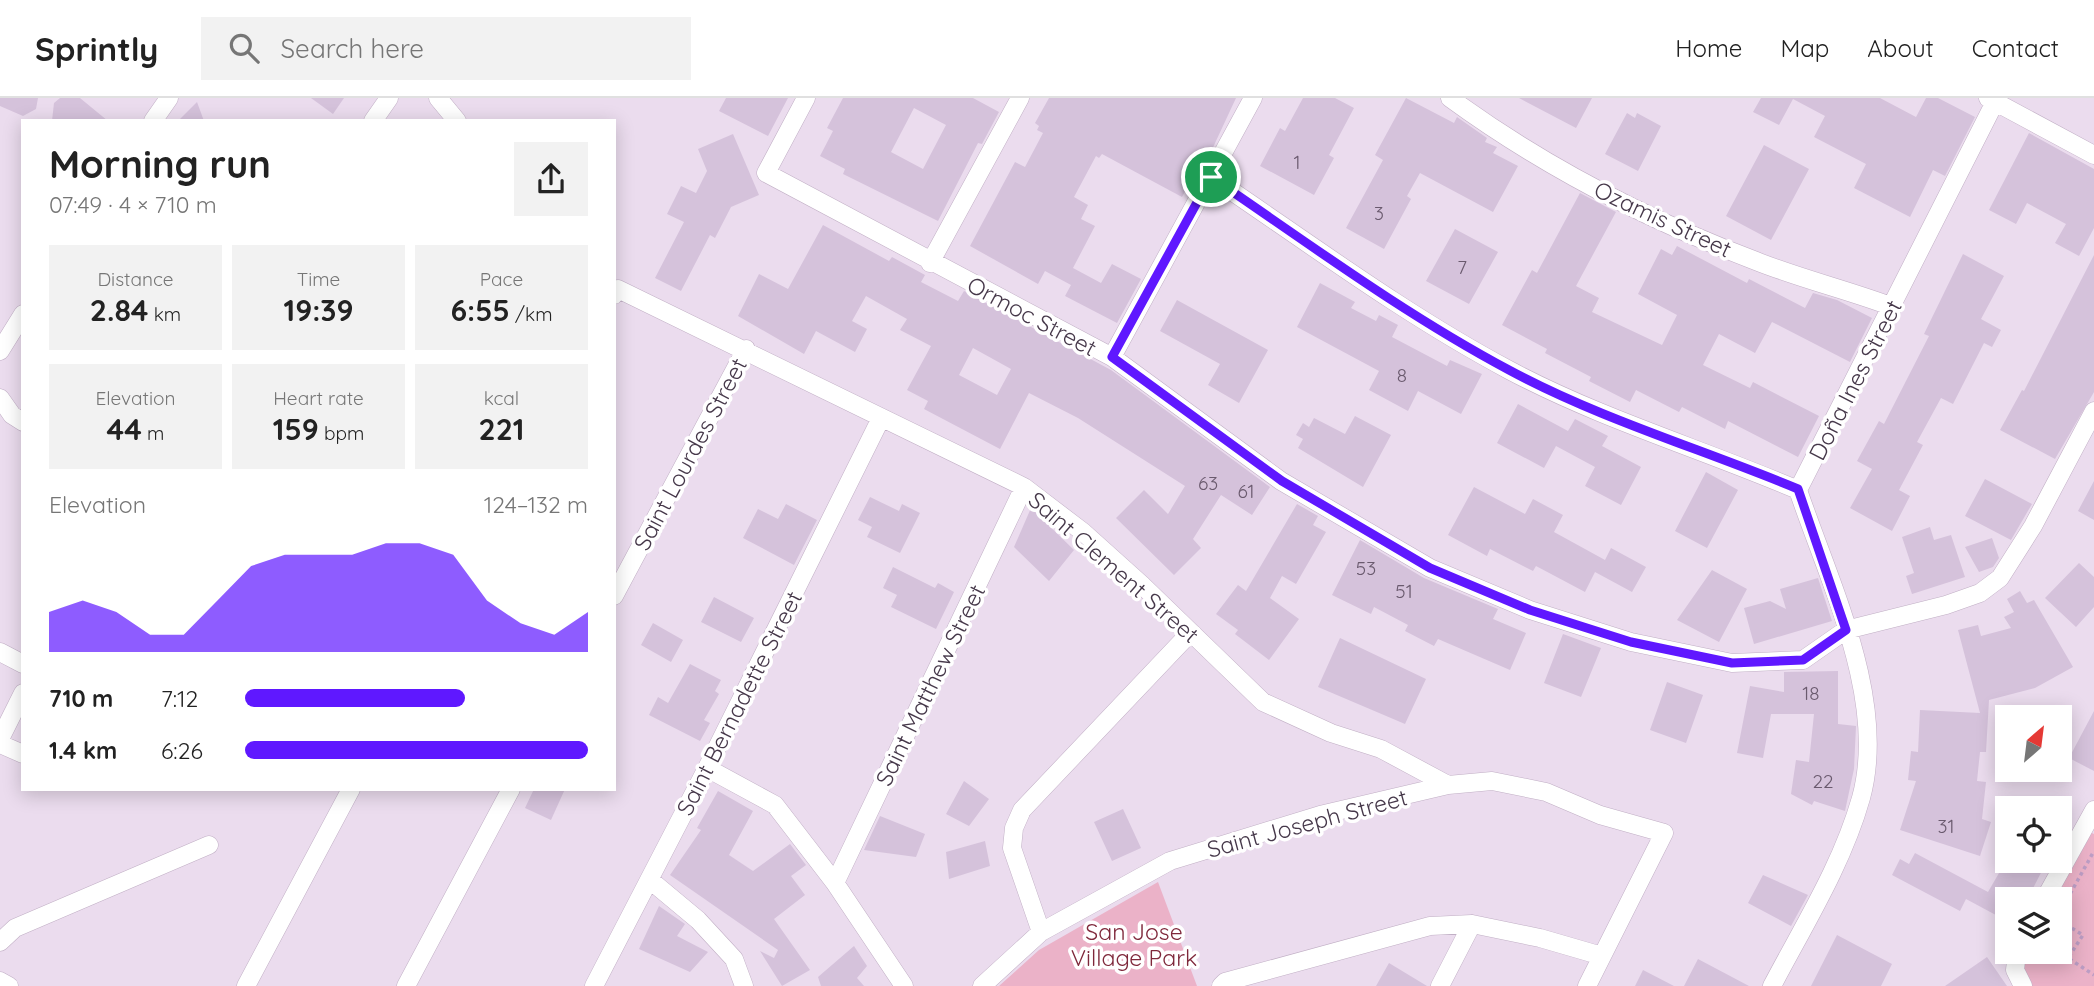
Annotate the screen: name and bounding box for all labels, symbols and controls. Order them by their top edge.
search box [201,17,691,80]
text: Sprintly [35,28,159,69]
icon: search [225,29,263,67]
text: Search here [281,32,424,65]
text: Home [1675,33,1742,63]
text: Map [1780,33,1829,63]
text: About [1867,33,1934,63]
text: Contact [1972,33,2059,63]
text: Morning run [49,140,271,188]
button: share [514,142,588,216]
pin [1181,147,1241,207]
house number: 1 [1293,150,1301,174]
icon: arrive [1192,158,1230,196]
street label: Ozamis Street [1590,175,1737,264]
text: 07:49 · 4 × 710 m [49,190,217,219]
house number: 3 [1374,201,1384,225]
house number: 7 [1457,255,1467,279]
text: Distance [97,267,174,291]
text: Time [297,267,340,291]
text: Pace [480,267,523,291]
street label: Ormoc Street [962,270,1102,362]
text: 2.84 [90,291,148,329]
text: 19:39 [283,291,354,329]
text: 6:55 [451,291,510,329]
street label: Doña Ines Street [1802,295,1908,465]
text: km [148,302,181,326]
text: /km [510,302,552,326]
street label: Saint Lourdes Street [627,353,753,555]
house number: 8 [1397,363,1407,387]
text: Elevation [95,386,176,410]
text: Heart rate [273,386,364,410]
text: kcal [484,386,519,410]
text: 44 [107,410,142,448]
text: 159 [273,410,319,448]
text: 221 [479,410,524,448]
text: m [142,421,164,445]
text: bpm [319,421,364,445]
house number: 63 [1198,471,1218,495]
house number: 61 [1237,479,1255,503]
street label: Saint Clement Street [1023,485,1205,649]
text: Elevation [49,490,146,519]
text: 124–132 m [484,490,588,519]
house number: 53 [1356,556,1376,580]
house number: 51 [1395,579,1413,603]
street label: Saint Matthew Street [869,580,991,790]
street label: Saint Bernadette Street [670,586,808,820]
house number: 18 [1802,681,1820,705]
text: 710 m [49,684,113,713]
text: 7:12 [161,684,198,713]
north arrow [1995,705,2072,782]
map controls [1995,705,2072,964]
text: 1.4 km [49,736,117,765]
text: 6:26 [161,736,203,765]
house number: 22 [1812,769,1834,793]
street label: Saint Joseph Street [1204,782,1410,864]
button: locate [1995,796,2072,873]
house number: 31 [1938,814,1955,838]
button: layers [1995,887,2072,964]
park label: San Jose Village Park [1071,917,1197,972]

